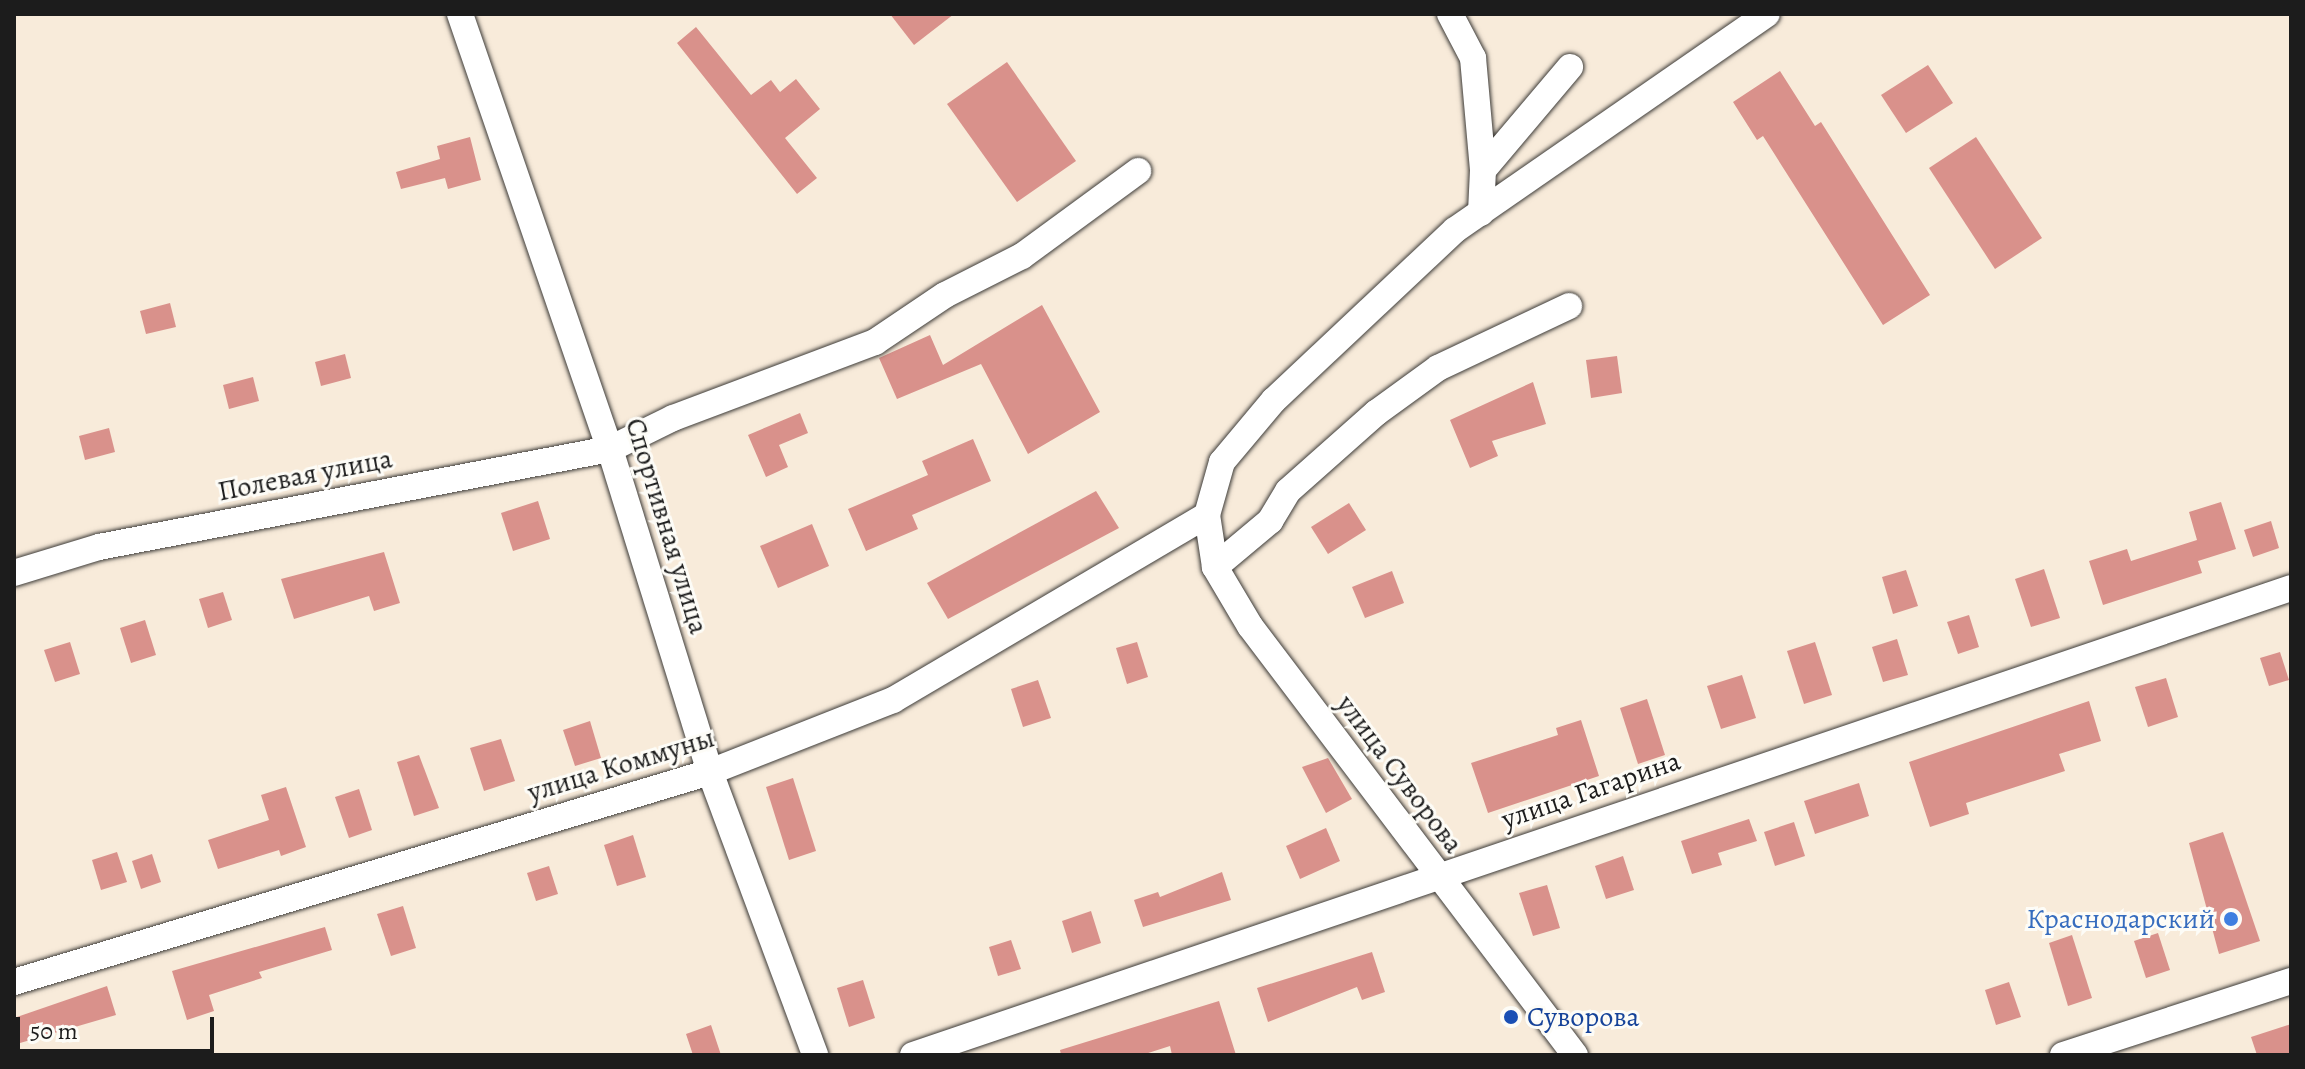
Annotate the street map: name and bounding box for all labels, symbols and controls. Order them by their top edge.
street label: Спортивная улица [618,414,716,638]
street label: Полевая улица [215,442,395,508]
street label: улица Суворова [1330,688,1470,860]
street label: улица Коммуны [524,721,718,809]
street label: улица Гагарина [1497,744,1685,836]
place label: Краснодарский [2027,902,2215,936]
marker: Краснодарский [2222,910,2240,928]
place label: Суворова [1527,1000,1640,1034]
scale bar [20,1001,218,1051]
marker: Суворова [1502,1008,1520,1026]
text: 50 m [30,1015,78,1047]

